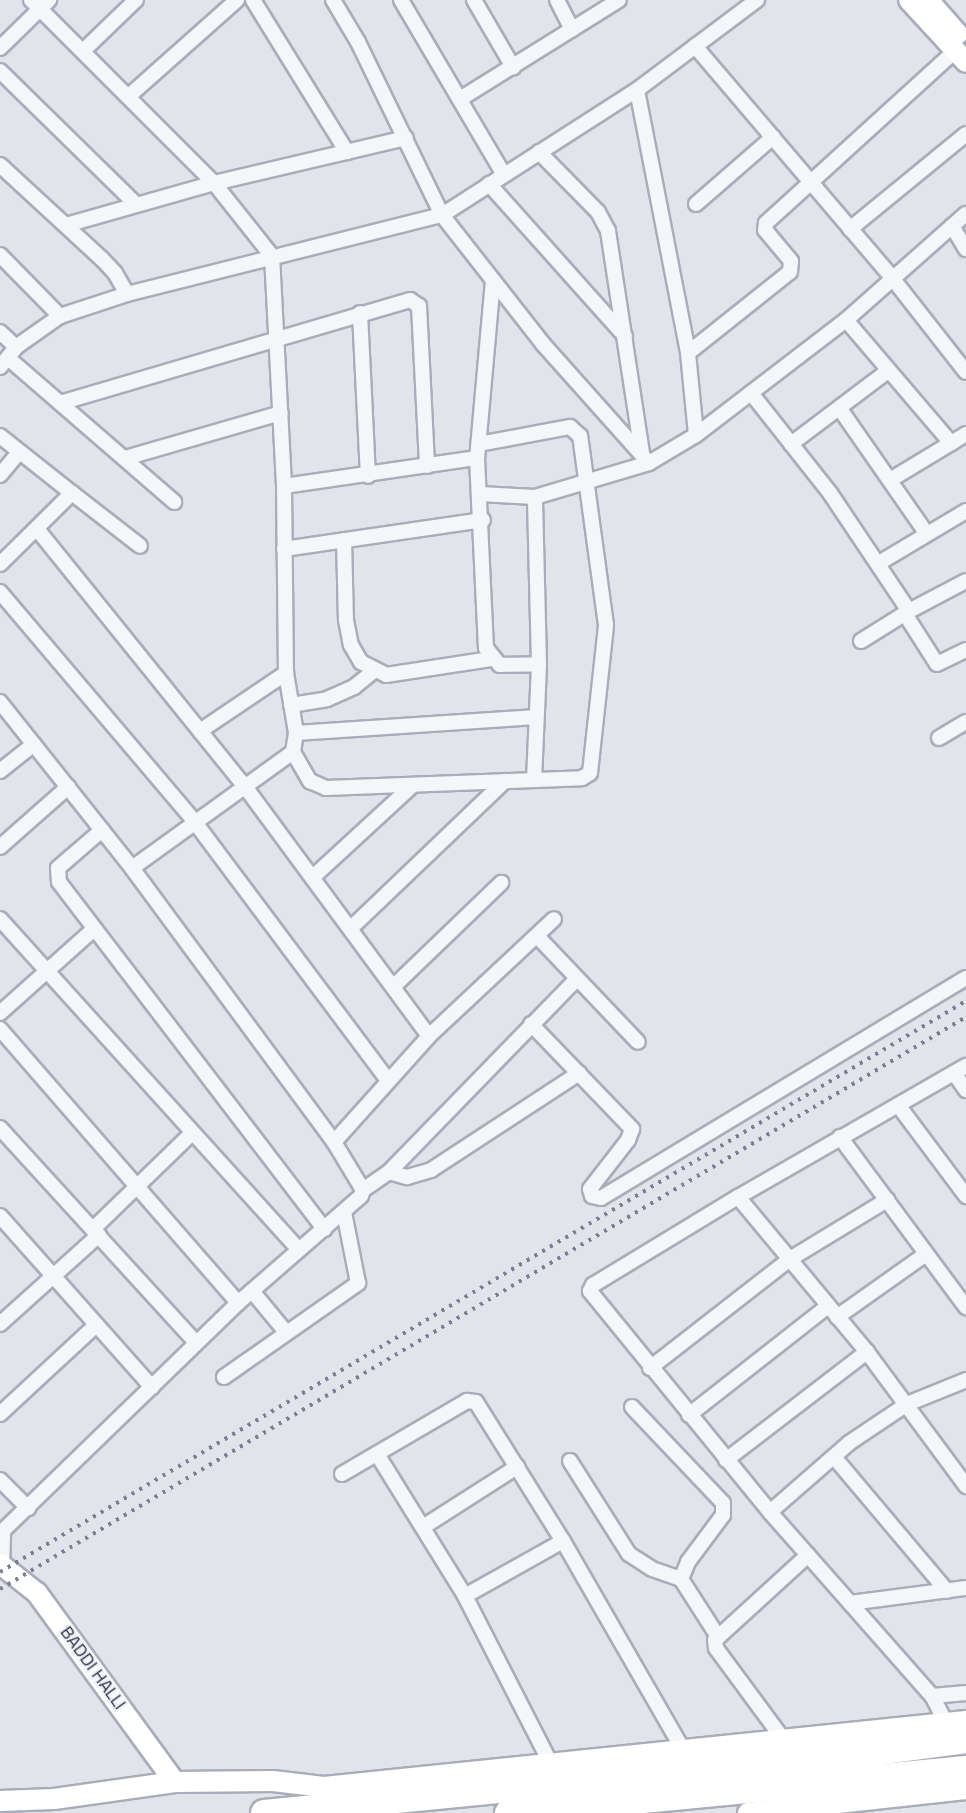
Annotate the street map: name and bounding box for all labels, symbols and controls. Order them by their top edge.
street label: BADDI HALLI [56,1622,130,1714]

